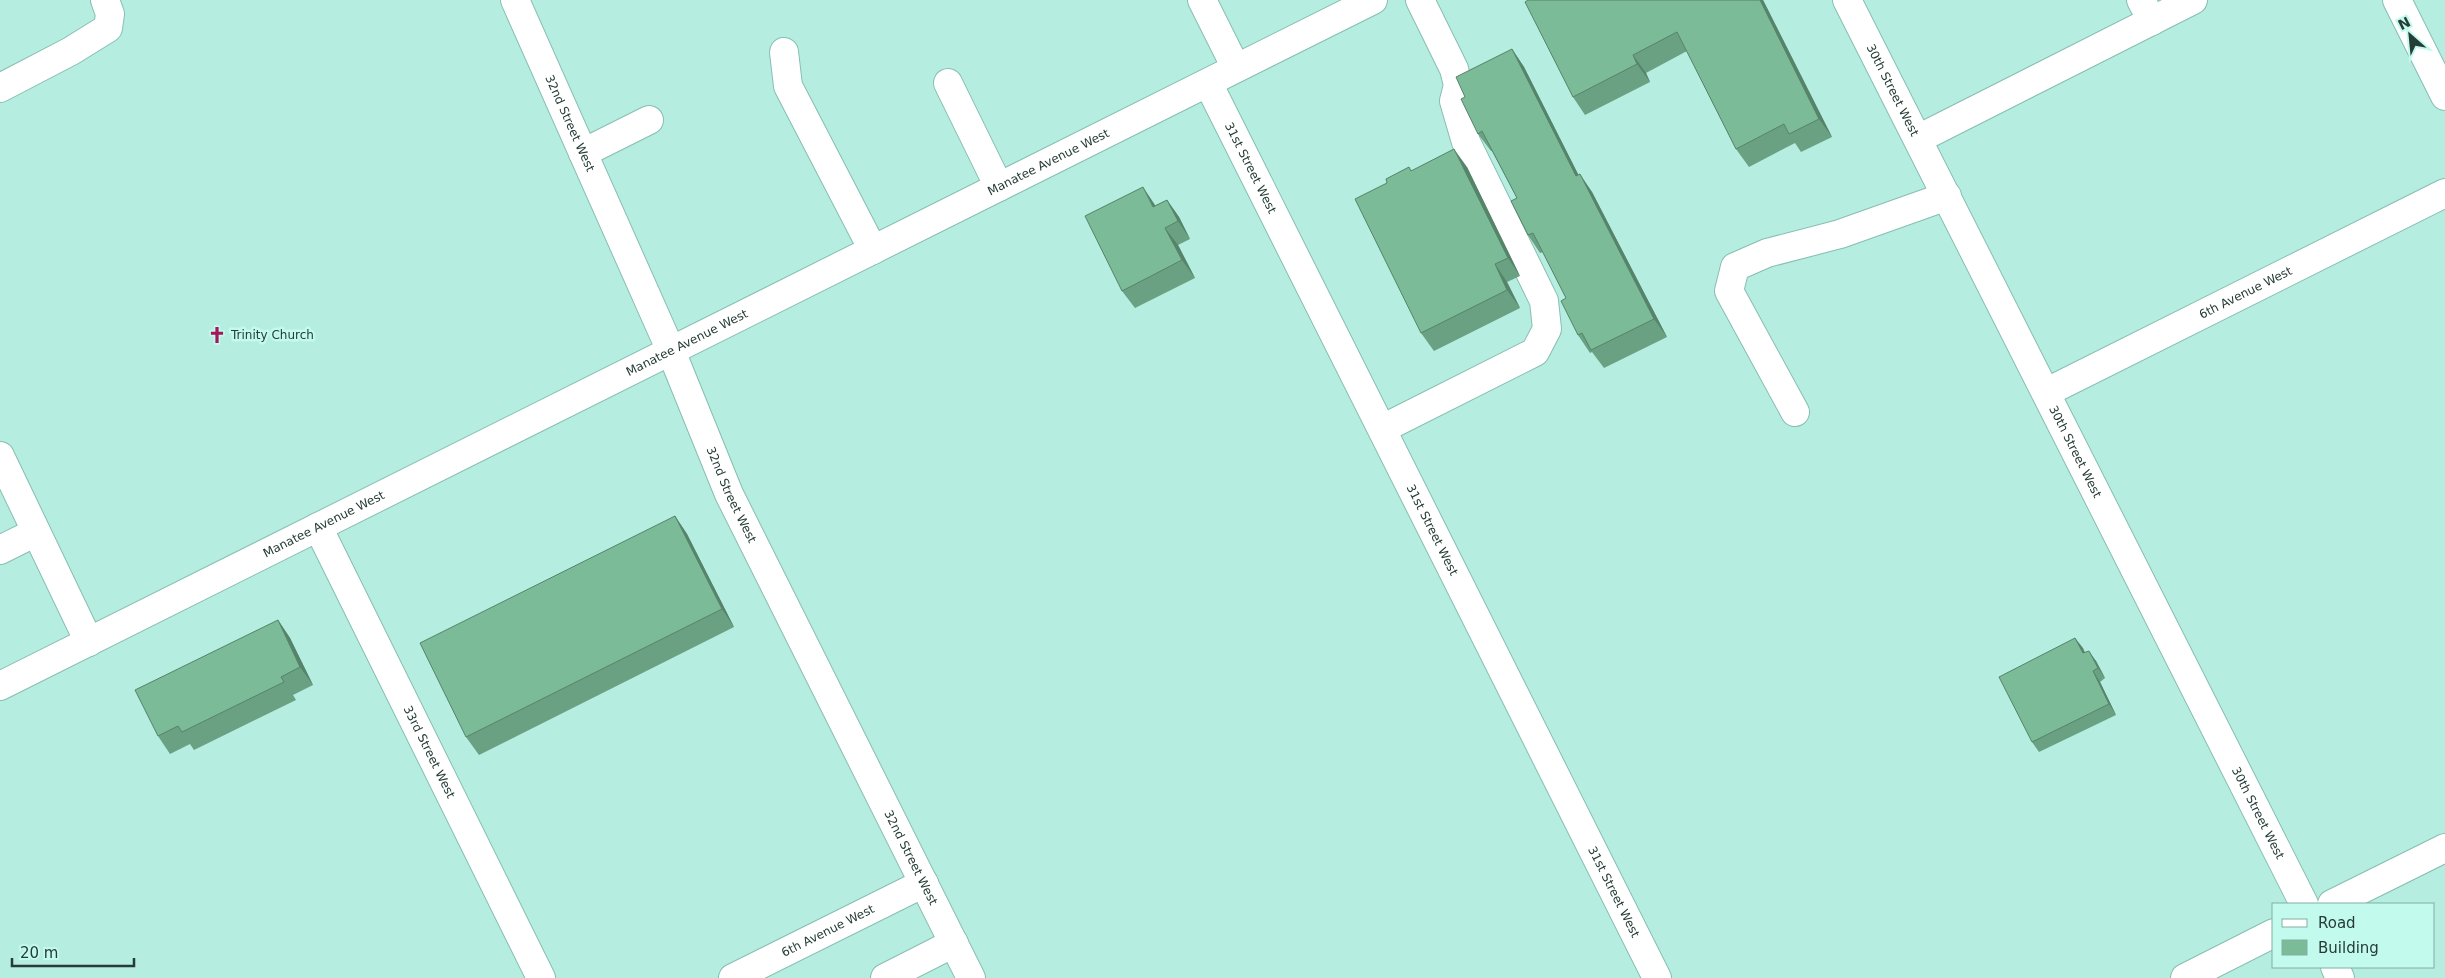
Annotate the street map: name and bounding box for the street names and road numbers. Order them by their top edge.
street label: 30th Street West [1863,42,1922,139]
street label: 32nd Street West [542,73,598,174]
street label: 31st Street West [1222,120,1279,216]
street label: Manatee Avenue West [985,126,1112,198]
street label: 6th Avenue West [2197,264,2294,322]
street label: Manatee Avenue West [624,306,750,379]
street label: 30th Street West [2046,403,2105,500]
street label: 32nd Street West [704,445,759,545]
street label: 31st Street West [1404,482,1461,578]
street label: Manatee Avenue West [261,488,387,560]
street label: 33rd Street West [401,703,458,801]
street label: 30th Street West [2229,765,2287,862]
street label: 32nd Street West [881,808,941,908]
street label: 31st Street West [1585,844,1643,940]
street label: 6th Avenue West [779,902,877,960]

